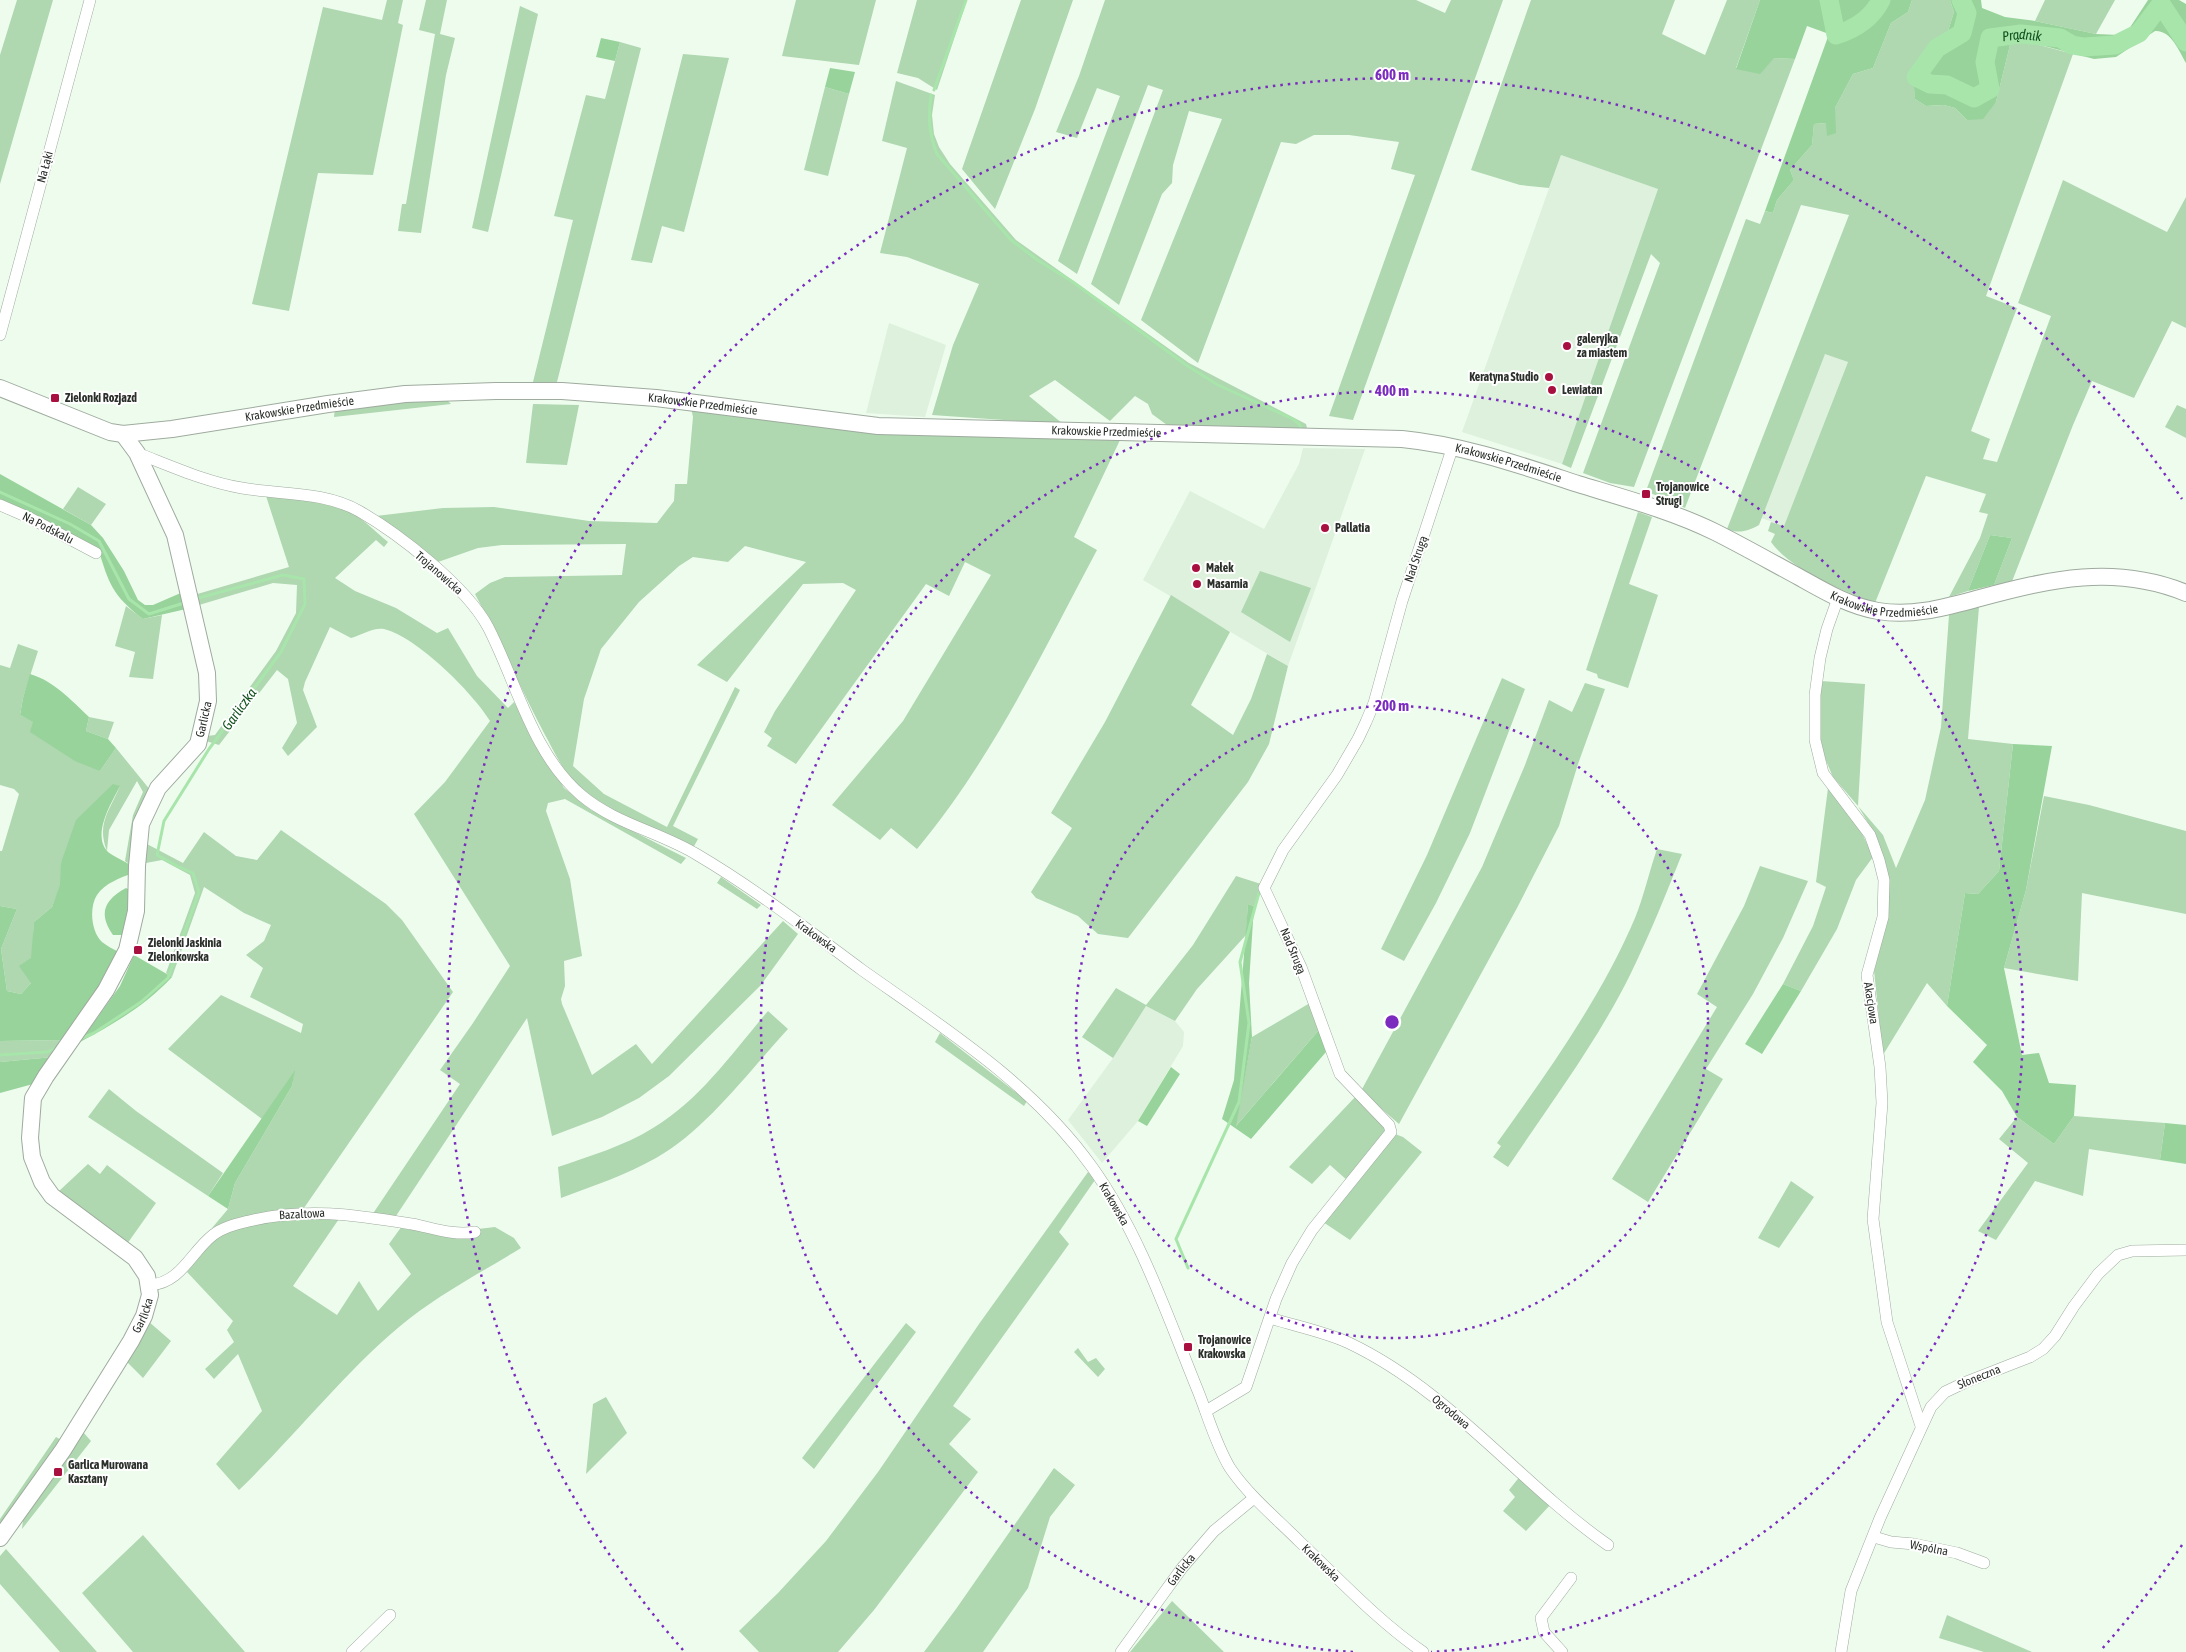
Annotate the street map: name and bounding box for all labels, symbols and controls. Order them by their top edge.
water label: Prądnik [2001,26,2043,44]
text: 600 m [1375,66,1409,83]
street label: Na Łąki [34,150,56,184]
place label: galeryjka za miastem [1577,332,1628,360]
marker: galeryjka za miastem [1561,340,1573,352]
place label: Keratyna Studio [1469,370,1539,384]
marker: Keratyna Studio [1543,371,1555,383]
text: 400 m [1374,382,1409,399]
place label: Lewiatan [1562,383,1603,397]
marker: Lewiatan [1546,384,1558,396]
street label: Krakowskie Przedmieście [648,390,758,418]
place label: Zielonki Rozjazd [65,391,137,405]
marker: Zielonki Rozjazd [49,392,61,404]
street label: Krakowskie Przedmieście [244,394,355,424]
street label: Krakowskie Przedmieście [1051,423,1162,440]
street label: Krakowskie Przedmieście [1454,441,1563,485]
place label: Trojanowice Strugi [1656,480,1710,508]
marker: Trojanowice Strugi [1640,488,1652,500]
street label: Na Podskalu [20,509,76,547]
place label: Pallatia [1335,521,1370,535]
marker: Pallatia [1319,522,1331,534]
street label: Nad Strugą [1402,534,1430,584]
street label: Trojanowicka [412,548,466,598]
place label: Małek [1206,561,1234,575]
marker: Małek [1190,562,1202,574]
place label: Masarnia [1207,577,1249,591]
marker: Masarnia [1191,578,1203,590]
street label: Krakowskie Przedmieście [1828,588,1939,620]
water label: Garliczka [219,685,260,733]
text: 200 m [1375,697,1409,714]
street label: Garlicka [193,700,215,739]
street label: Krakowska [793,916,839,956]
street label: Nad Strugą [1277,926,1309,976]
place label: Zielonki Jaskinia Zielonkowska [148,936,222,964]
marker: Zielonki Jaskinia Zielonkowska [132,944,144,956]
street label: Akacjowa [1861,981,1881,1025]
centre of rings [1383,1013,1401,1031]
street label: Krakowska [1096,1180,1132,1228]
street label: Bazaltowa [279,1206,325,1222]
street label: Garlicka [129,1296,156,1335]
place label: Trojanowice Krakowska [1198,1333,1252,1361]
marker: Trojanowice Krakowska [1182,1341,1194,1353]
street label: Słoneczna [1955,1362,2003,1392]
street label: Ogrodowa [1429,1392,1473,1432]
place label: Garlica Murowana Kasztany [68,1458,148,1486]
marker: Garlica Murowana Kasztany [52,1466,64,1478]
street label: Wspólna [1909,1537,1949,1559]
street label: Krakowska [1299,1541,1343,1585]
street label: Garlicka [1164,1551,1198,1588]

